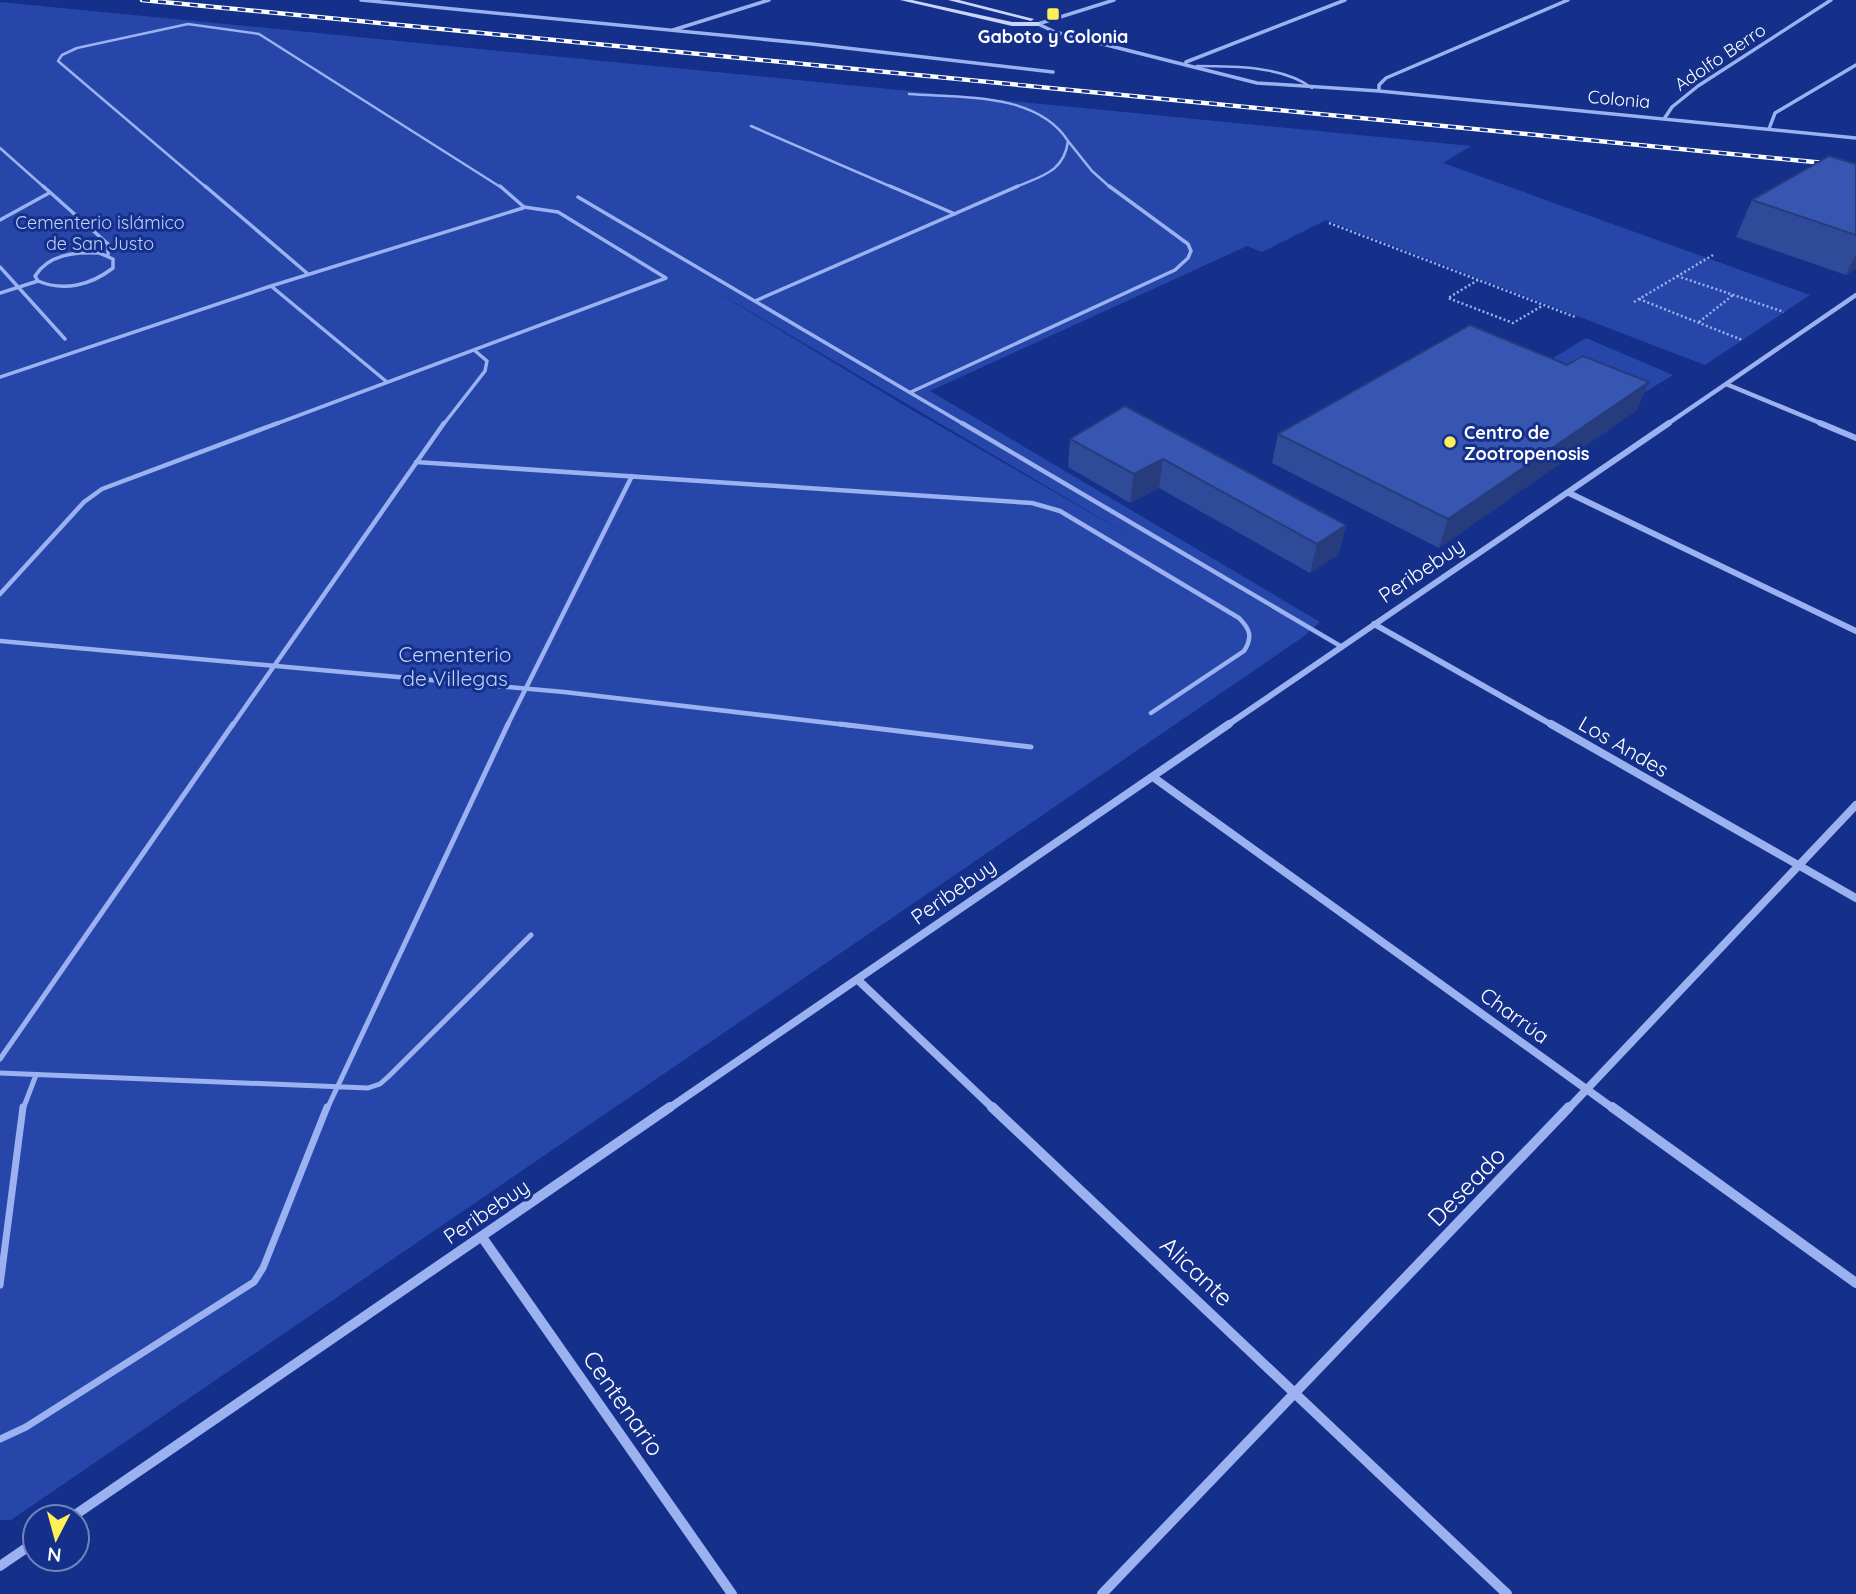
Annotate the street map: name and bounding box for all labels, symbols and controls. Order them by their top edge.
marker: Gaboto y Colonia [1045,6,1061,22]
street label: Adolfo Berro [1670,18,1770,96]
place label: Gaboto y Colonia [978,25,1128,48]
street label: Colonia [1587,85,1651,113]
park label: Cementerio islámico de San Justo [15,211,185,255]
place label: Centro de Zootropenosis [1464,421,1590,465]
marker: Centro de Zootropenosis [1442,434,1458,450]
street label: Peribebuy [1373,532,1469,608]
park label: Cementerio de Villegas [399,641,511,691]
street label: Los Andes [1574,710,1674,782]
street label: Peribebuy [905,852,1001,930]
street label: Charrúa [1475,981,1555,1049]
street label: Deseado [1421,1140,1511,1232]
street label: Peribebuy [438,1173,534,1249]
street label: Alicante [1154,1230,1240,1312]
street label: Centenario [577,1344,671,1462]
north arrow [21,1503,91,1573]
text: N [46,1542,62,1568]

